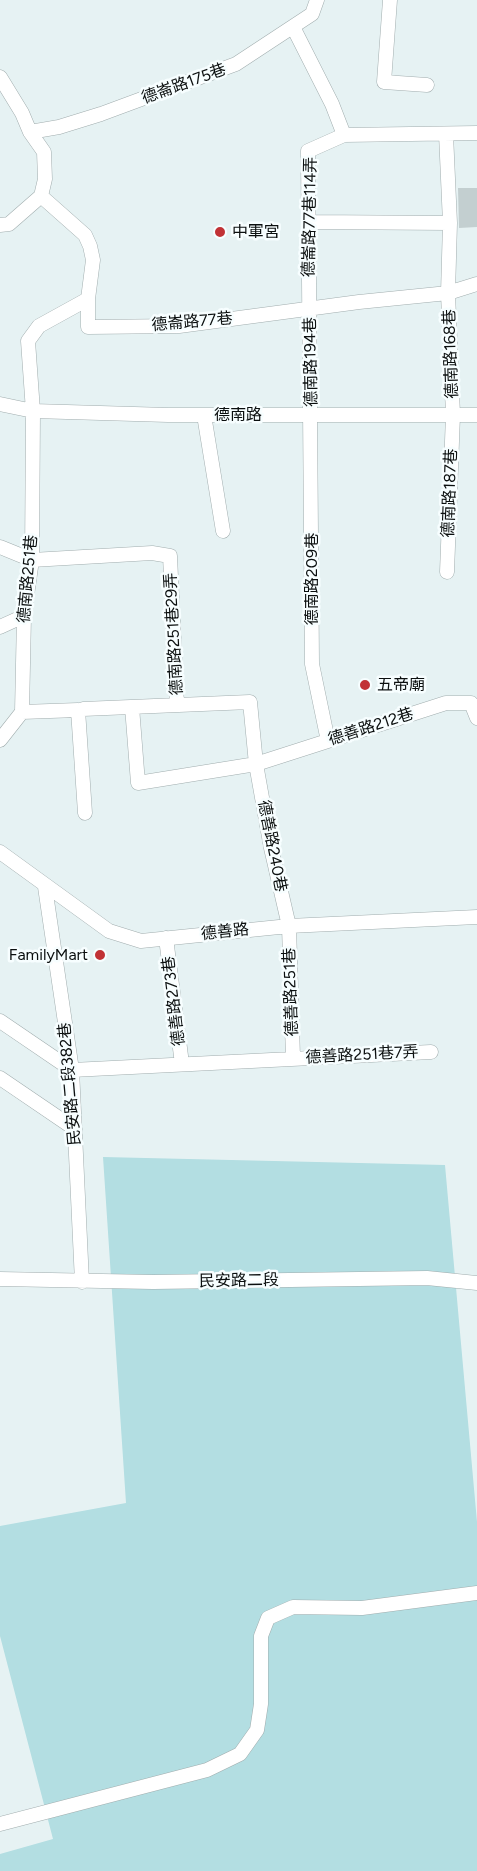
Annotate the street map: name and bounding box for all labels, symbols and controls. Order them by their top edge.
street label: 德崙路175巷 [139,60,229,108]
street label: 德崙路77巷114弄 [299,157,321,277]
place label: 中軍宮 [232,222,280,242]
marker: 中軍宮 [213,225,227,239]
street label: 德崙路77巷 [151,309,233,335]
street label: 德南路168巷 [440,309,462,399]
street label: 德南路194巷 [301,317,321,407]
street label: 德南路 [214,405,262,425]
street label: 德南路187巷 [439,448,461,538]
street label: 德南路209巷 [302,533,322,625]
street label: 德南路251巷 [15,534,41,624]
street label: 德南路251巷29弄 [161,572,187,696]
place label: 五帝廟 [377,675,425,695]
marker: 五帝廟 [358,678,372,692]
street label: 德善路212巷 [326,704,416,750]
street label: 德善路240巷 [254,798,290,894]
street label: 德善路 [200,920,250,944]
place label: FamilyMart [9,945,88,965]
street label: 德善路251巷 [280,947,302,1037]
marker: FamilyMart [93,948,107,962]
street label: 德善路273巷 [159,955,189,1047]
street label: 民安路二段382巷 [55,1022,85,1146]
street label: 德善路251巷7弄 [305,1042,419,1068]
street label: 民安路二段 [199,1271,279,1291]

